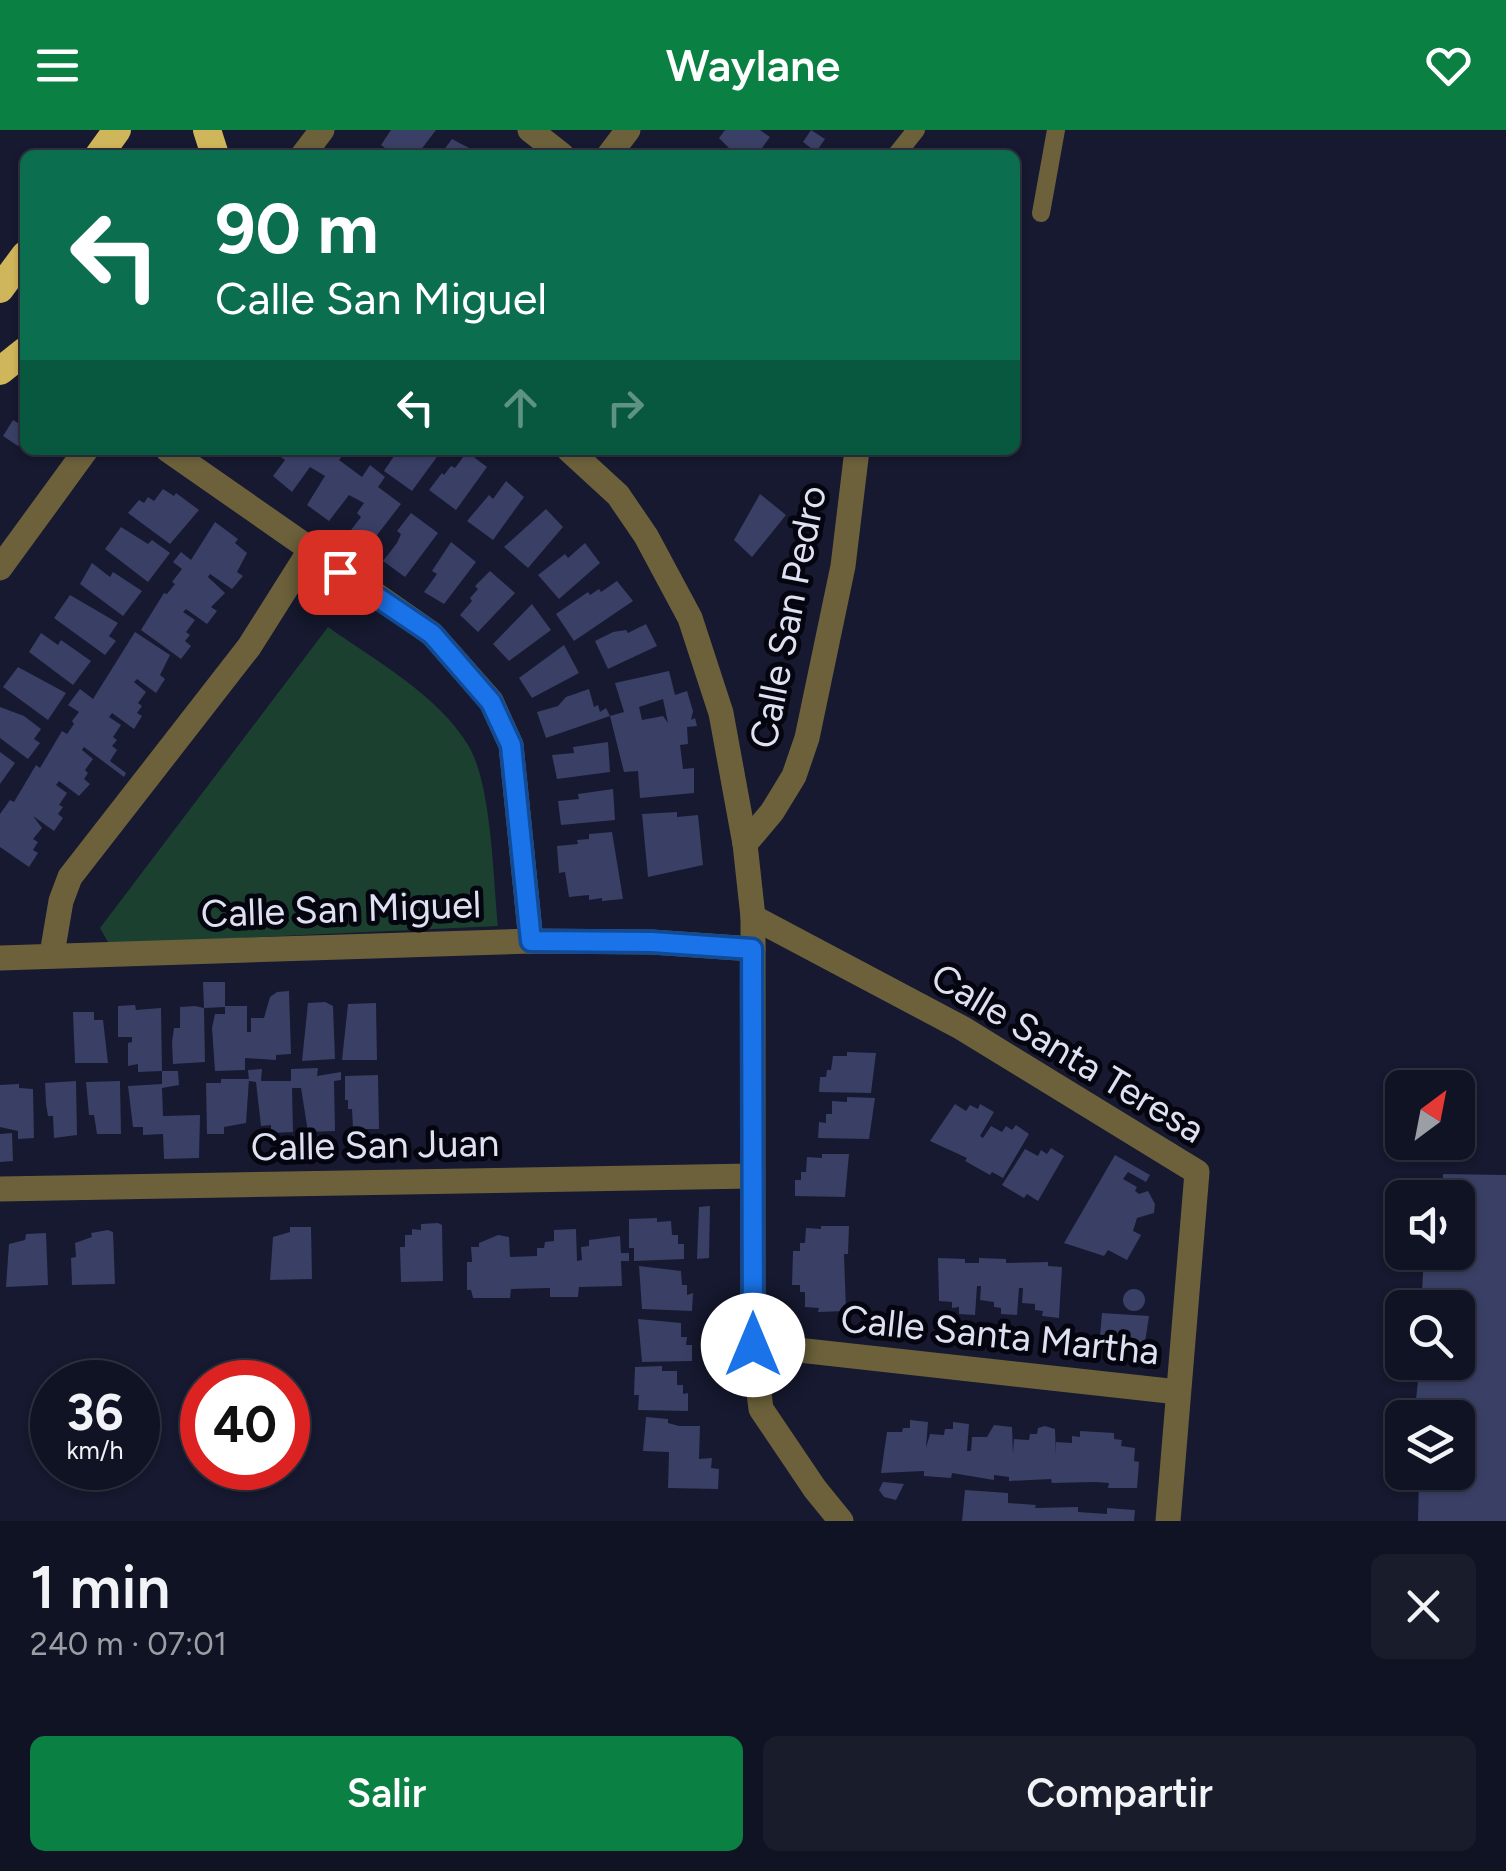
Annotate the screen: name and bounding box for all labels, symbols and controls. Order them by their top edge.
icon: menu [30,38,85,93]
text: Waylane [666,38,840,92]
icon: heart [1421,38,1476,93]
text: 90 m [215,186,379,271]
icon: left [50,190,180,320]
text: Calle San Miguel [215,271,547,325]
icon: left [388,380,443,435]
icon: ahead [493,380,548,435]
icon: right [598,380,653,435]
street label: Calle San Pedro [740,482,836,752]
pin [298,530,383,615]
icon: arrive [313,545,368,600]
street label: Calle San Miguel [200,881,482,937]
street label: Calle Santa Teresa [923,953,1213,1153]
north arrow [1385,1070,1475,1160]
map controls [1385,1070,1475,1490]
street label: Calle San Juan [250,1120,500,1170]
button: sound [1385,1180,1475,1270]
button: search [1385,1290,1475,1380]
position arrow [701,1293,805,1397]
street label: Calle Santa Martha [839,1295,1161,1375]
speed limit sign: 40 [180,1360,310,1490]
text: 36 [67,1382,123,1443]
button: layers [1385,1400,1475,1490]
text: km/h [66,1435,124,1465]
text: 1 min [30,1551,170,1623]
button: close [1371,1554,1476,1659]
text: 240 m · 07:01 [30,1625,227,1663]
button: Salir [30,1736,743,1851]
button: Compartir [763,1736,1476,1851]

